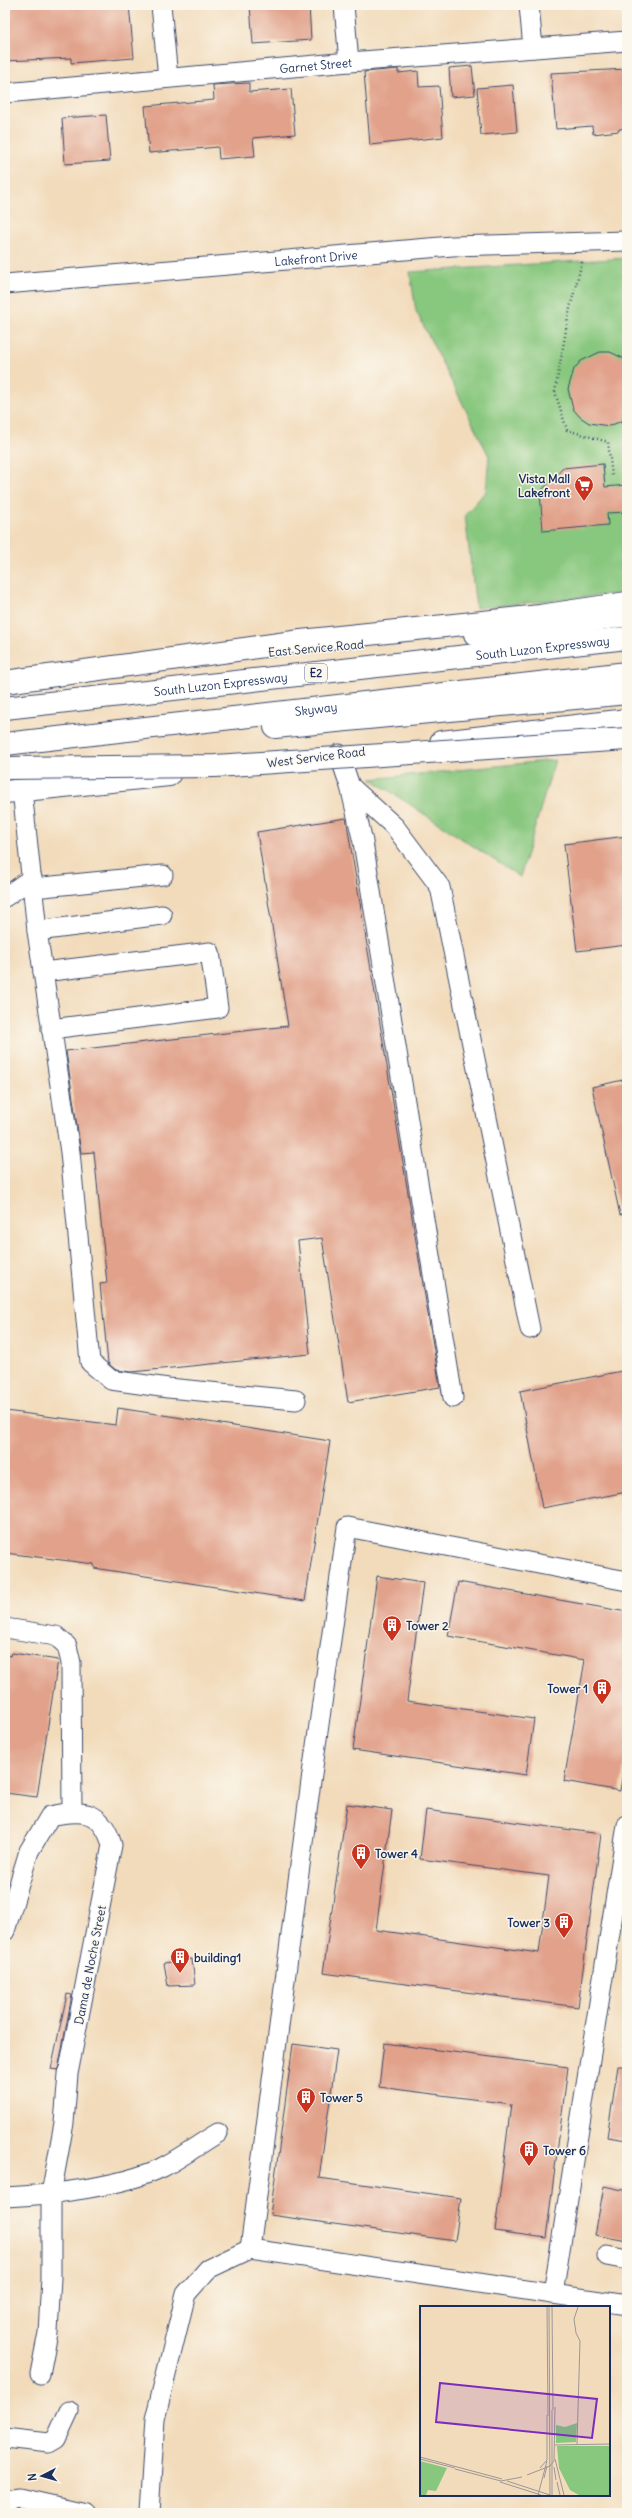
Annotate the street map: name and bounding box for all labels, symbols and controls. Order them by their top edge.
street label: Garnet Street [279,54,353,76]
street label: Lakefront Drive [274,247,358,269]
place label: Vista Mall Lakefront [518,471,571,500]
supermarket icon: Vista Mall Lakefront [573,474,595,502]
street label: South Luzon Expressway [475,633,610,662]
street label: East Service Road [268,636,364,660]
road number: E2 [305,664,327,682]
street label: South Luzon Expressway [153,669,288,699]
street label: Skyway [294,699,338,718]
street label: West Service Road [266,744,366,770]
building icon: Tower 2 [381,1614,403,1642]
place label: Tower 2 [406,1618,449,1633]
building icon: Tower 1 [591,1677,613,1705]
place label: Tower 1 [547,1681,588,1696]
building icon: Tower 4 [350,1842,372,1870]
place label: Tower 4 [375,1846,418,1861]
street label: Dama de Noche Street [71,1904,109,2026]
building icon: Tower 3 [553,1911,575,1939]
place label: Tower 3 [507,1915,550,1930]
building icon: building1 [169,1946,191,1974]
place label: building1 [194,1950,241,1966]
building icon: Tower 5 [295,2086,317,2114]
place label: Tower 5 [320,2090,363,2105]
building icon: Tower 6 [518,2139,540,2167]
place label: Tower 6 [543,2143,586,2158]
inset map [420,2306,610,2496]
north arrow [22,2456,62,2496]
text: N [25,2473,39,2482]

